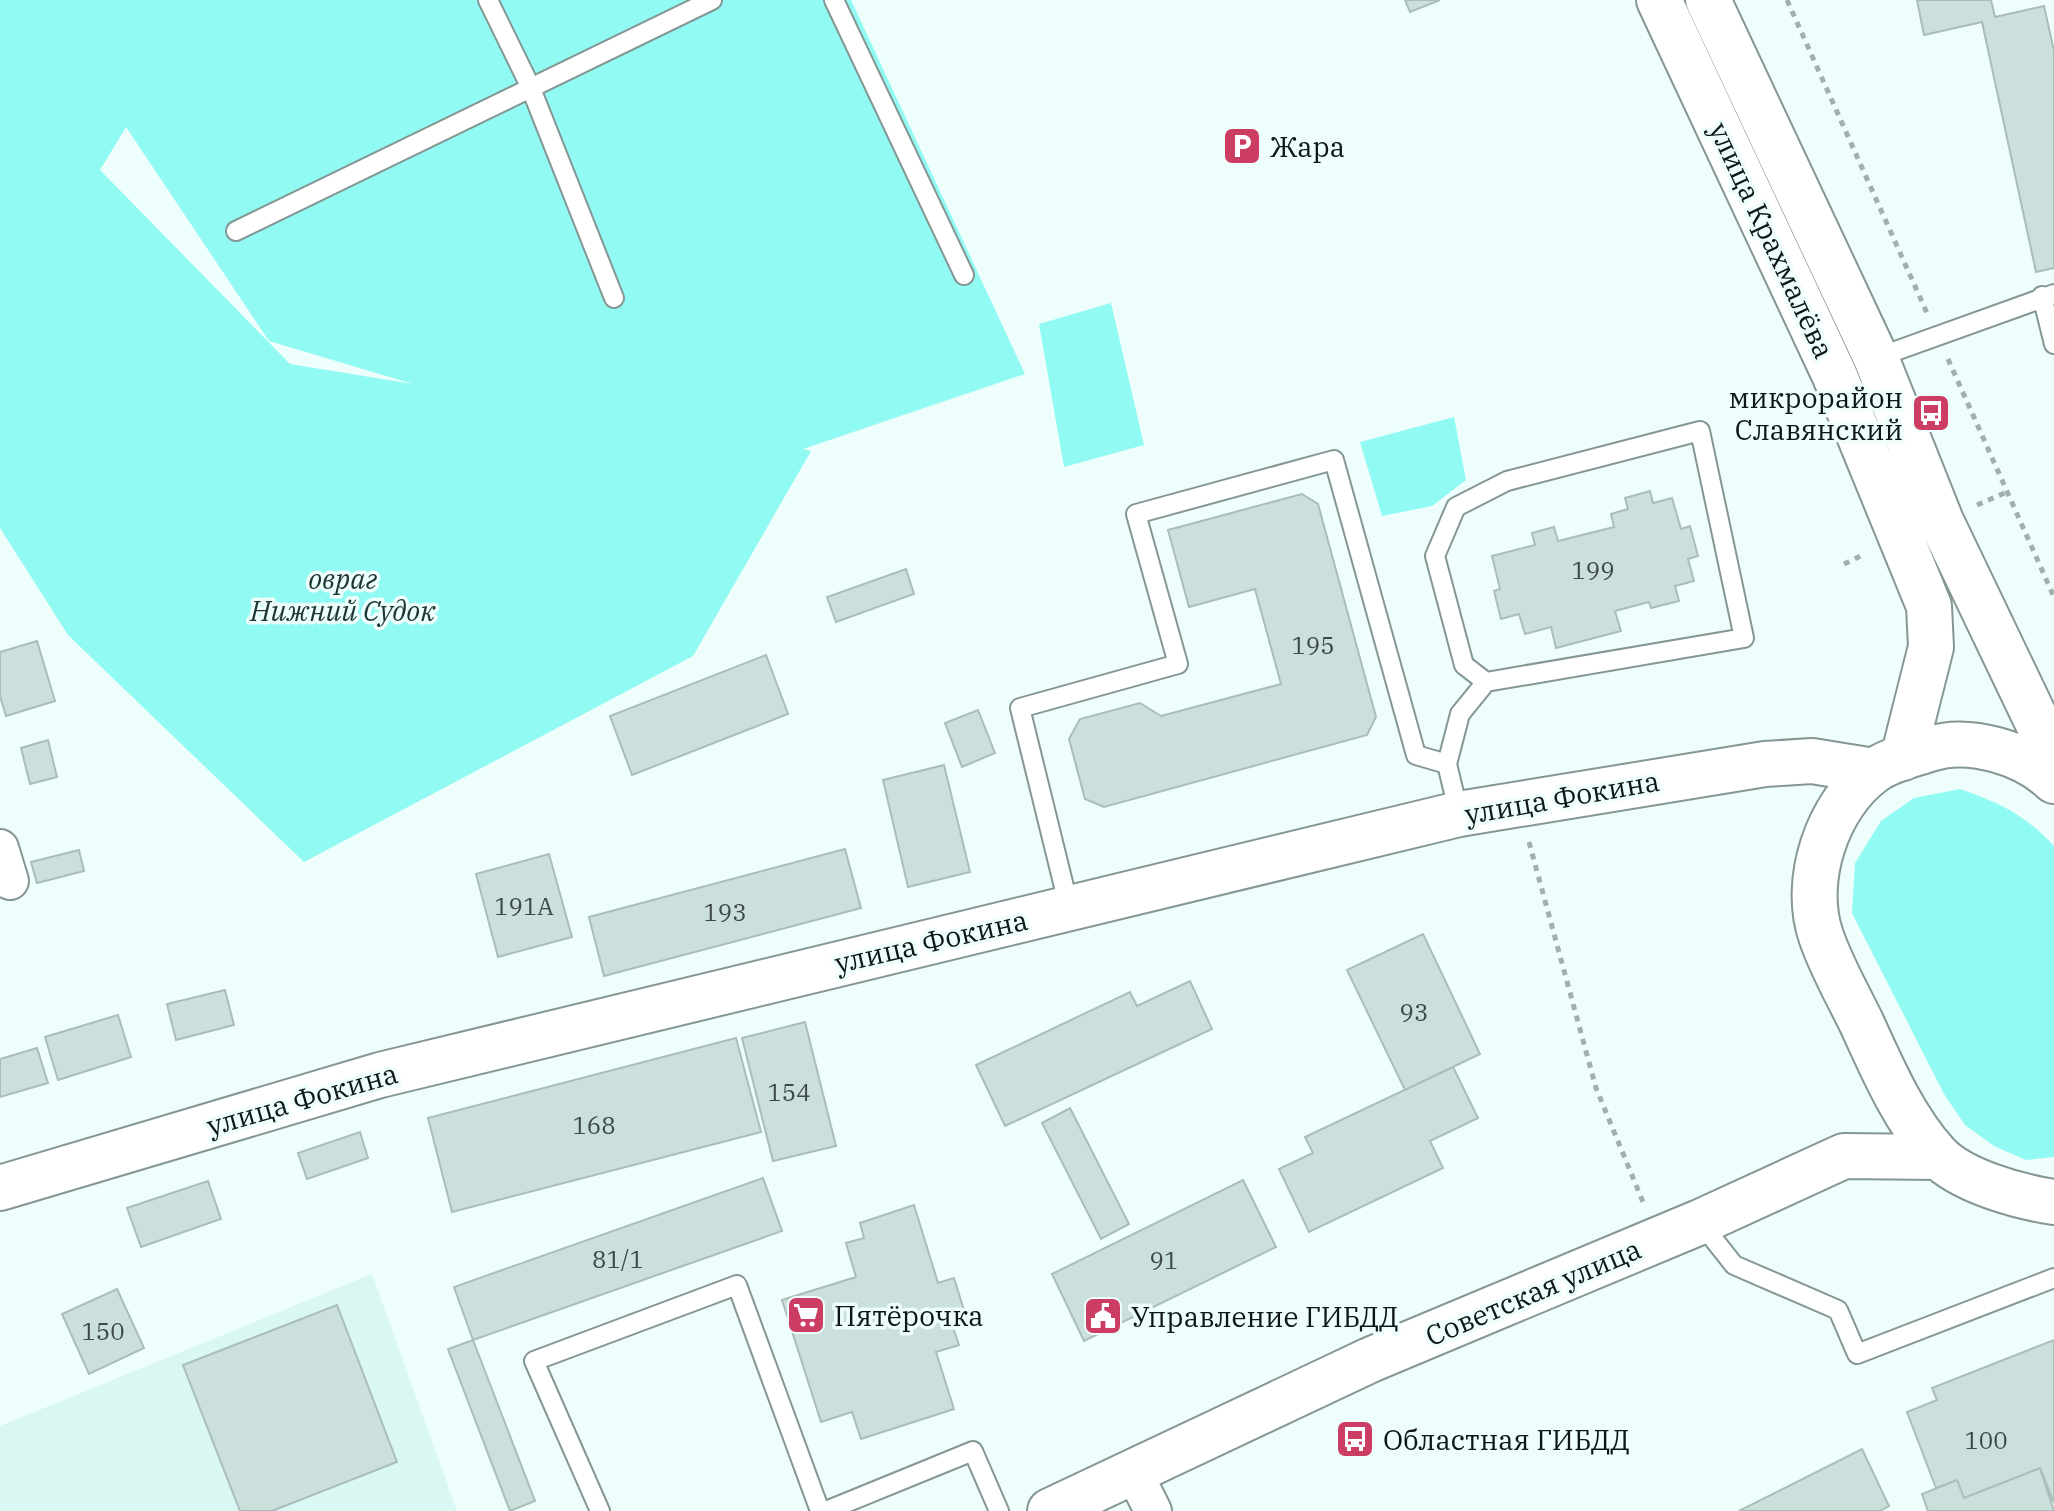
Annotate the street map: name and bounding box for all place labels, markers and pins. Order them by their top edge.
parking icon: Жара [1221,125,1263,167]
place label: Жара [1270,128,1345,165]
place label: микрорайон Славянский [1729,379,1903,448]
bus stop icon: микрорайон Славянский [1910,392,1952,434]
supermarket icon: Пятёрочка [785,1294,827,1336]
public building icon: Управление ГИБДД [1082,1295,1124,1337]
place label: Пятёрочка [834,1297,984,1334]
place label: Управление ГИБДД [1131,1298,1399,1335]
bus stop icon: Областная ГИБДД [1334,1418,1376,1460]
place label: Областная ГИБДД [1383,1421,1630,1458]

